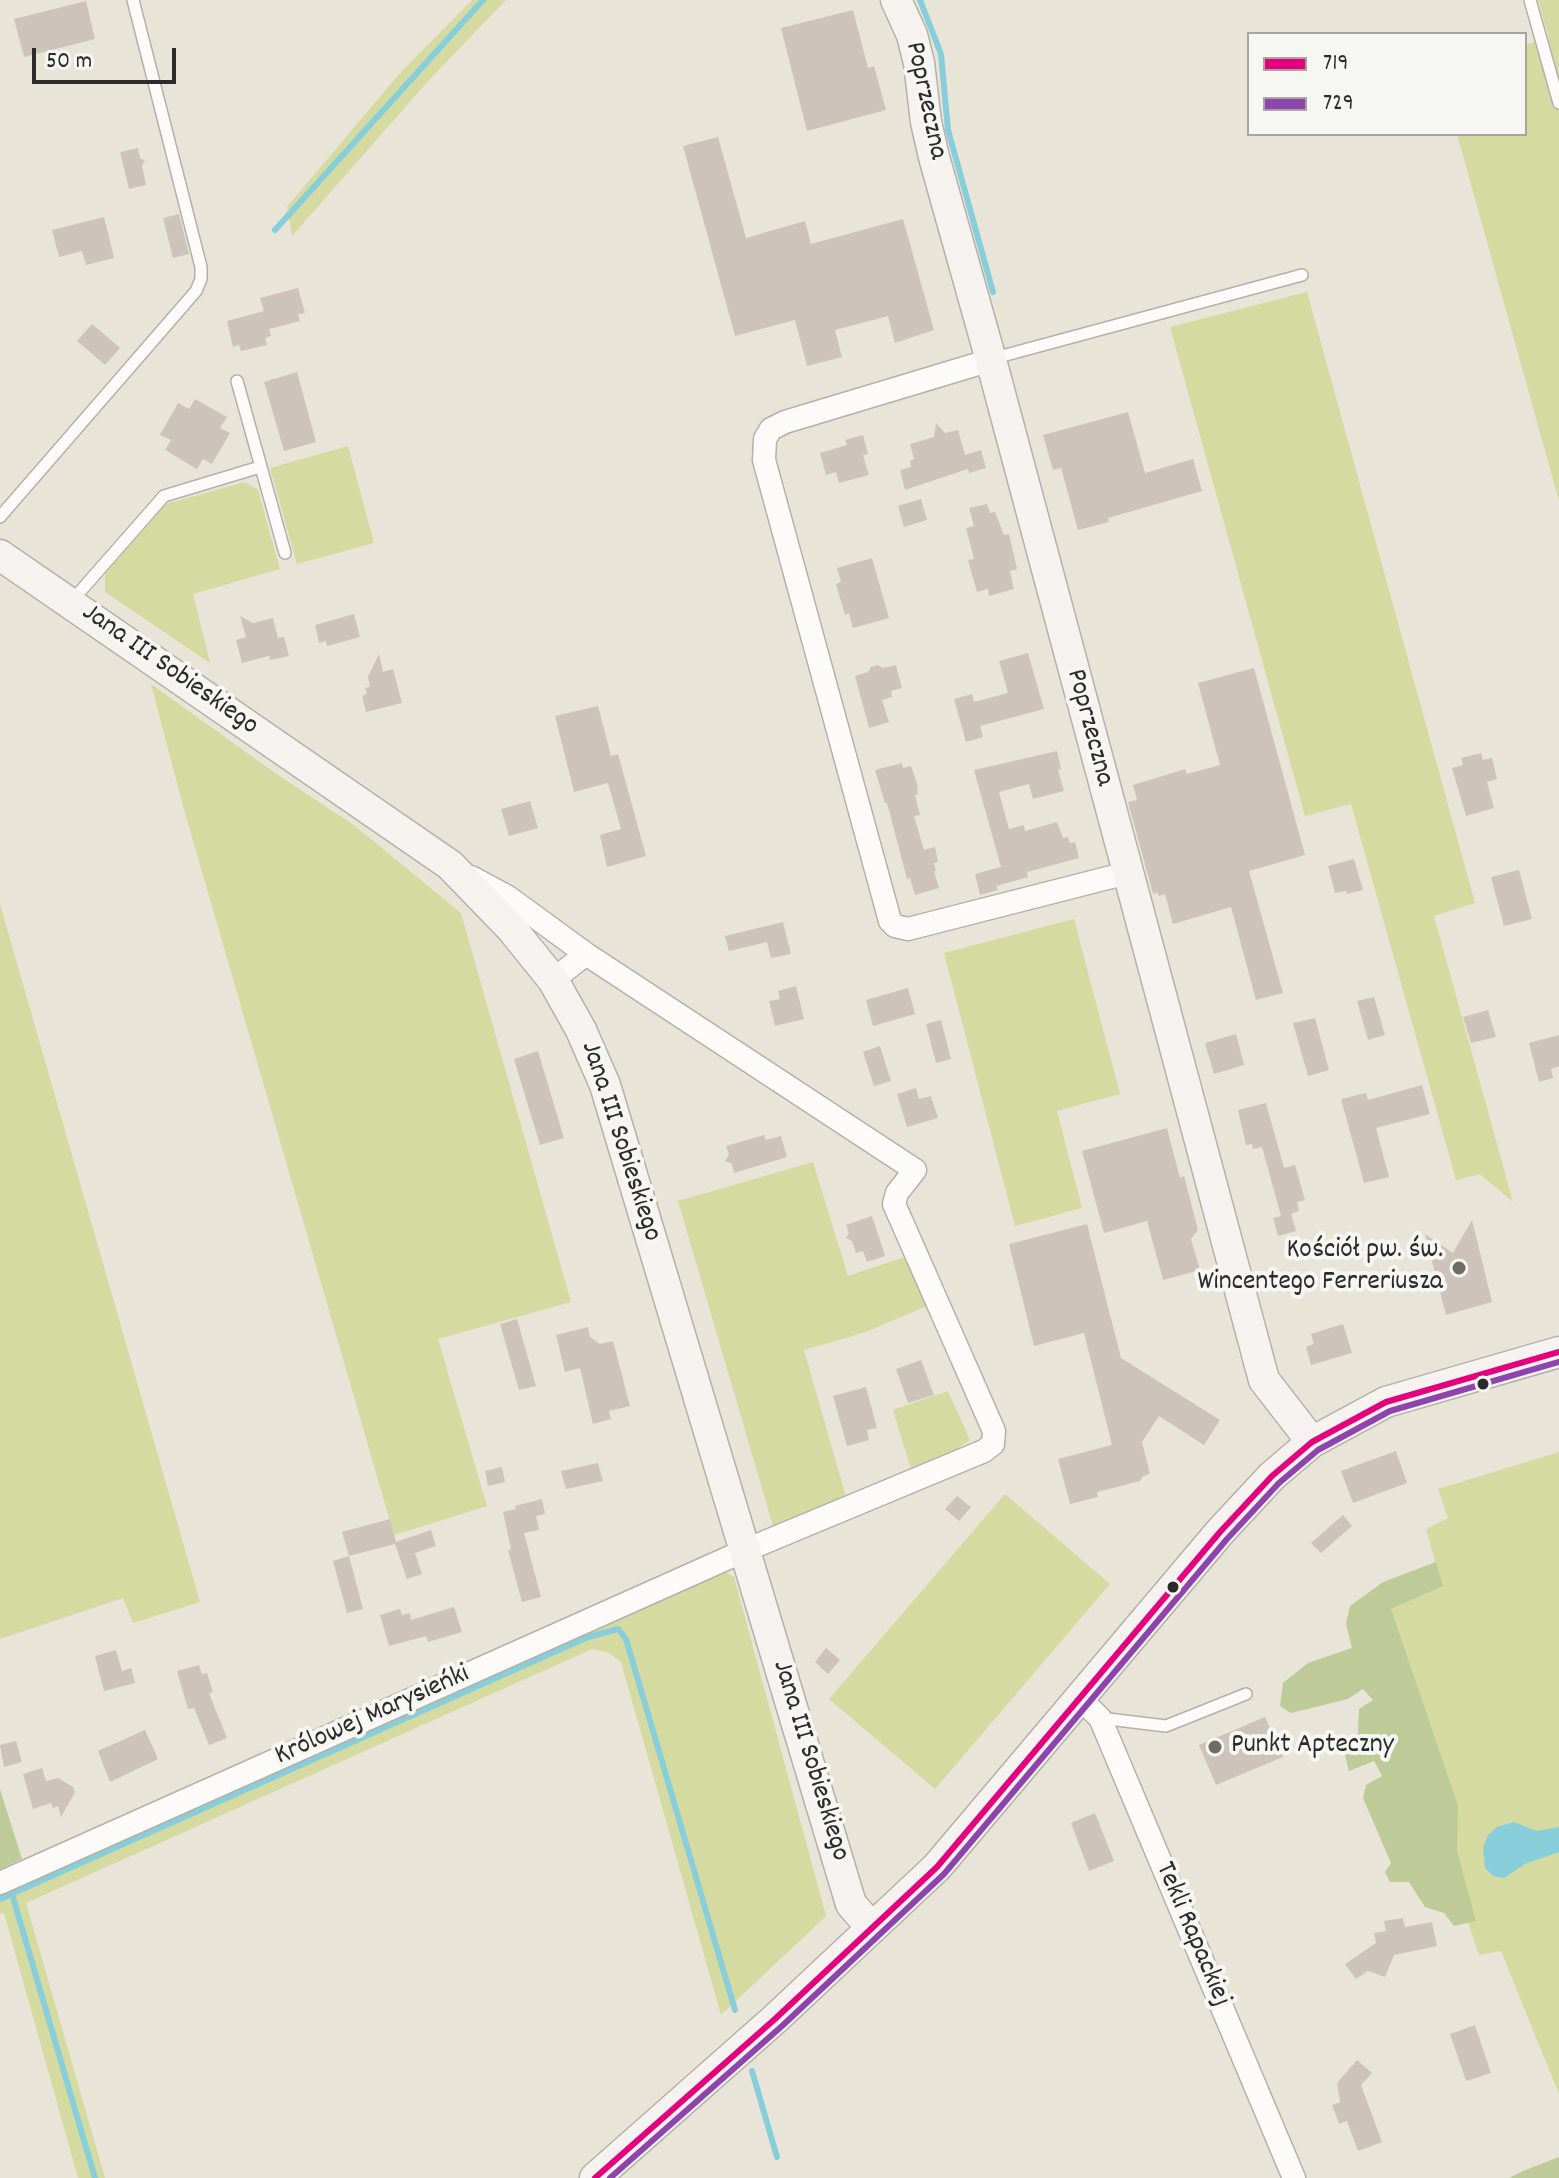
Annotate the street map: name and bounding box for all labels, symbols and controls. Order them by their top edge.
scale bar [36,32,180,82]
legend [1247,32,1527,136]
street label: Poprzeczna [895,39,953,163]
text: 50 m [46,45,92,79]
text: 719 [1323,47,1348,81]
text: 729 [1323,87,1354,121]
street label: Jana III Sobieskiego [74,598,264,744]
street label: Poprzeczna [1056,666,1120,790]
street label: Jana III Sobieskiego [571,1038,667,1246]
place label: Kościół pw. św. Wincentego Ferreriusza [1198,1235,1443,1301]
marker: Kościół pw. św. Wincentego Ferreriusza [1450,1259,1468,1277]
unlabelled marker [1475,1376,1491,1392]
unlabelled marker [1165,1579,1181,1595]
street label: Jana III Sobieskiego [763,1657,855,1865]
street label: Królowej Marysieńki [271,1659,475,1775]
place label: Punkt Apteczny [1231,1730,1394,1764]
marker: Punkt Apteczny [1206,1738,1224,1756]
street label: Tekli Rapackiej [1146,1858,1236,2012]

